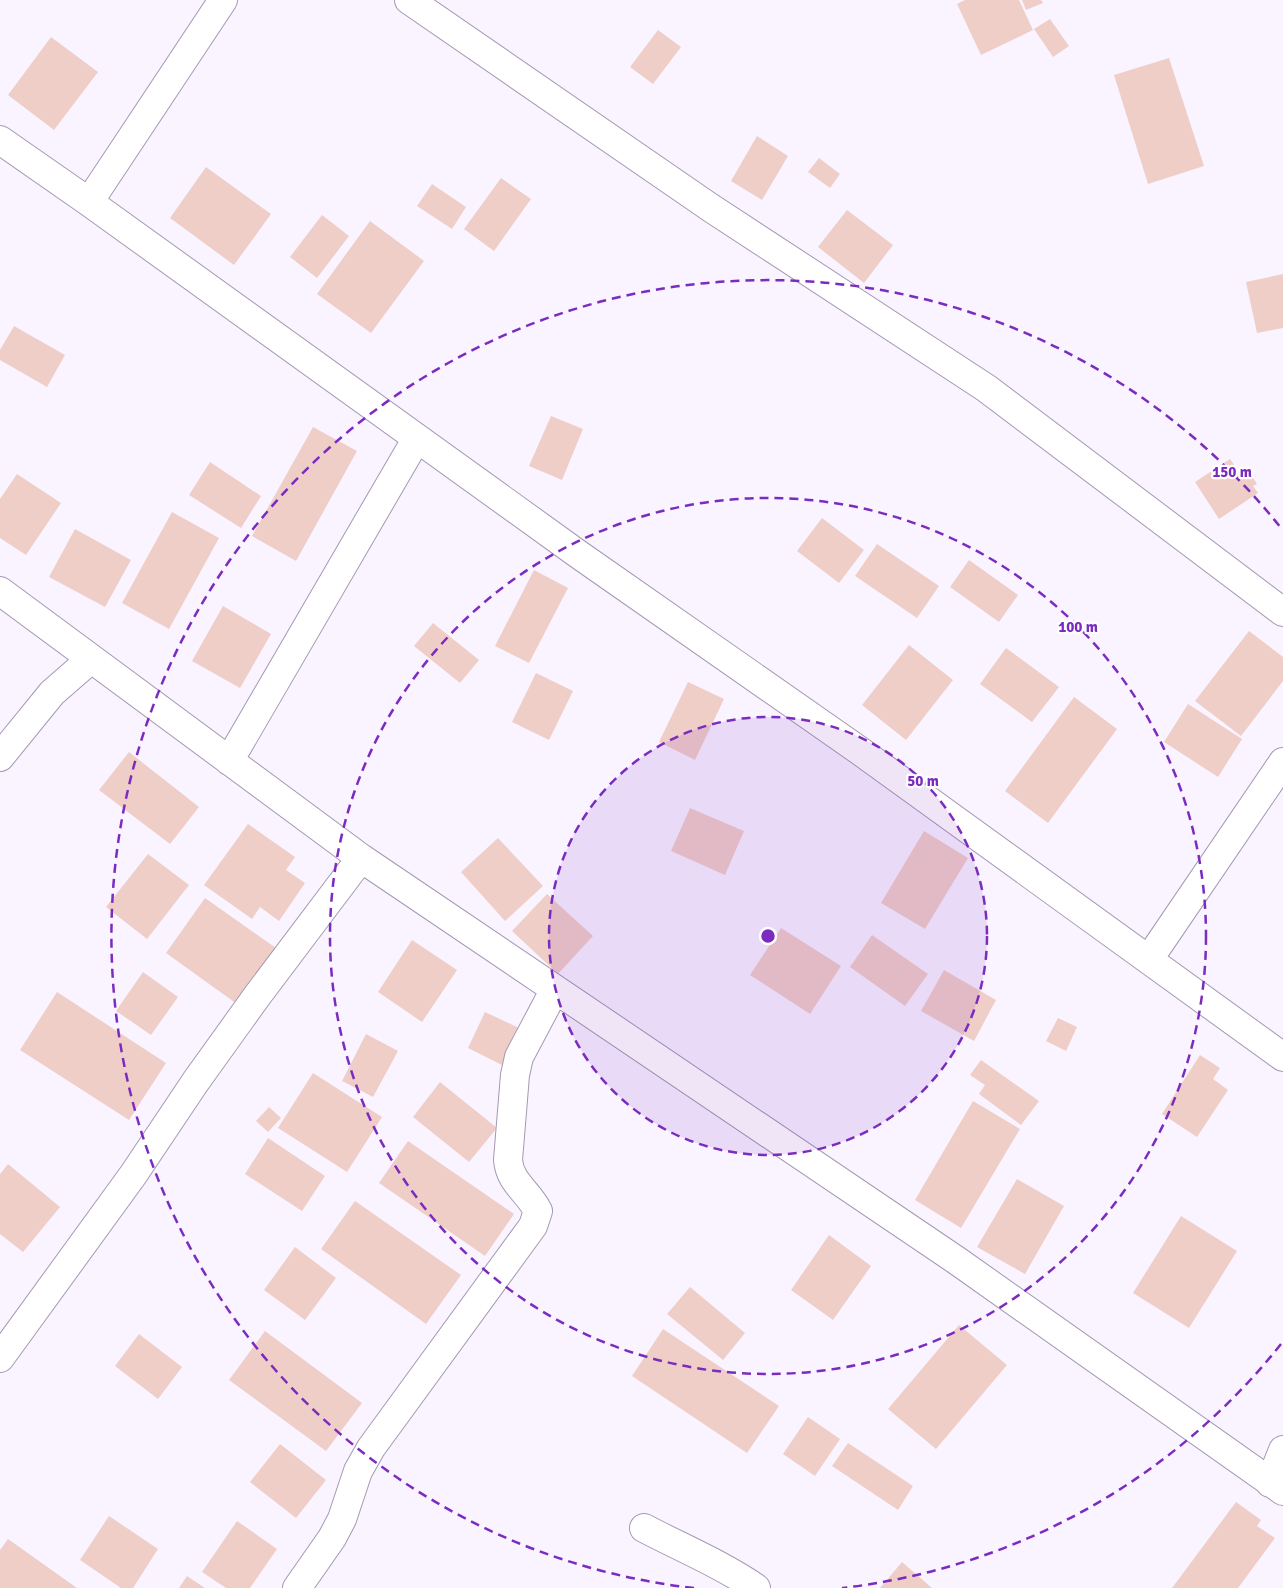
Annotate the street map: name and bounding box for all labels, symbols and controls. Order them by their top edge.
text: 150 m [1212,463,1252,481]
text: 100 m [1058,618,1098,636]
text: 50 m [907,772,939,790]
centre of rings [759,927,777,945]

